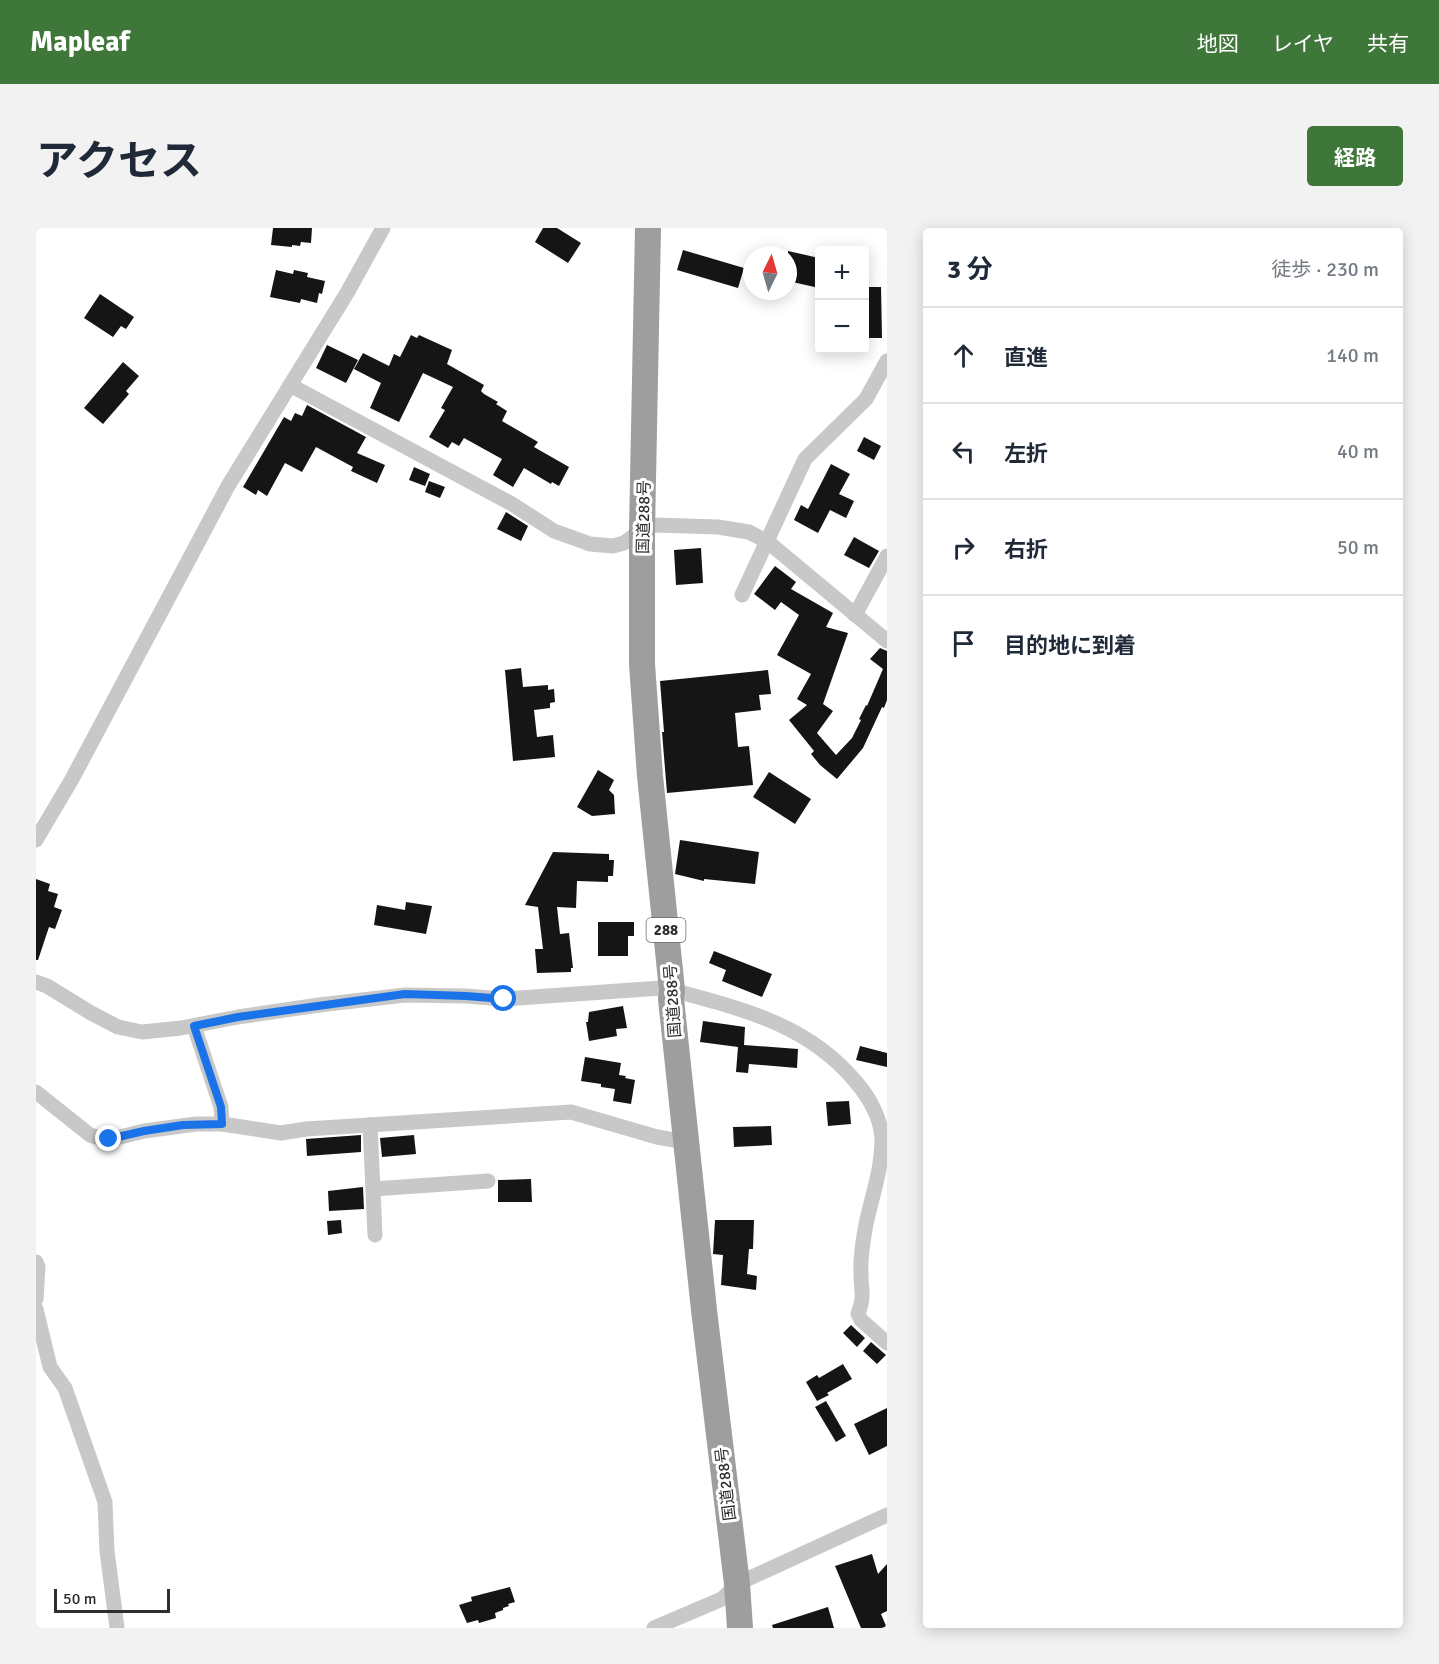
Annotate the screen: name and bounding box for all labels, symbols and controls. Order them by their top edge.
text: Mapleaf [30,25,130,59]
text: 地図 [1197,31,1239,57]
text: レイヤ [1272,31,1334,57]
text: 共有 [1367,31,1409,57]
button: 経路 [1307,126,1403,186]
text: アクセス [36,136,202,187]
north arrow [743,246,797,300]
map controls [815,246,869,354]
button: + [815,246,869,300]
text: 3 分 [947,254,993,286]
text: 徒歩 · 230 m [1271,257,1379,282]
button: − [815,300,869,354]
icon: ahead [947,339,980,372]
text: 140 m [1326,343,1379,368]
text: 直進 [1004,344,1048,371]
icon: left [947,435,980,468]
text: 40 m [1337,439,1379,464]
text: 左折 [1004,440,1048,467]
street label: 国道288号 [633,480,655,554]
icon: right [947,531,980,564]
text: 50 m [1337,535,1379,560]
text: 右折 [1004,536,1048,563]
icon: arrive [947,627,980,660]
text: 目的地に到着 [1004,632,1136,659]
road number: 288 [646,918,686,942]
street label: 国道288号 [660,963,686,1038]
route start [490,985,516,1011]
route end [95,1125,121,1151]
street label: 国道288号 [712,1446,740,1522]
scale bar [54,1586,170,1614]
text: 50 m [63,1589,97,1609]

